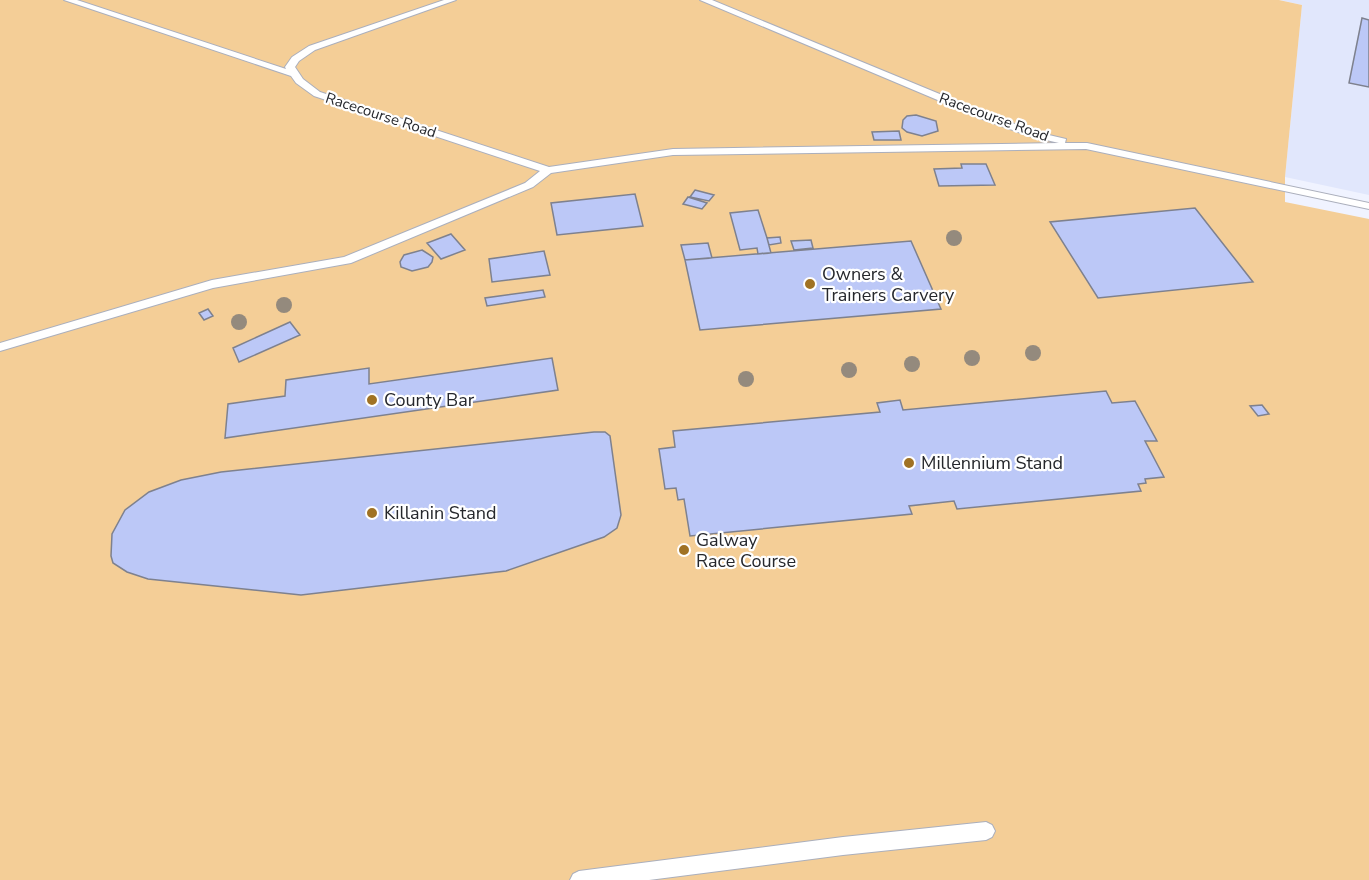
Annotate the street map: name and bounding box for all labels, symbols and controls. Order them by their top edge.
street label: Racecourse Road [323,88,439,142]
street label: Racecourse Road [936,88,1052,146]
place label: Owners & Trainers Carvery [822,262,955,307]
marker: Owners & Trainers Carvery [803,277,817,291]
place label: County Bar [384,388,475,412]
marker: County Bar [365,393,379,407]
place label: Millennium Stand [921,451,1063,475]
marker: Millennium Stand [902,456,916,470]
place label: Killanin Stand [384,501,496,525]
marker: Killanin Stand [365,506,379,520]
place label: Galway Race Course [696,528,796,573]
marker: Galway Race Course [677,543,691,557]

